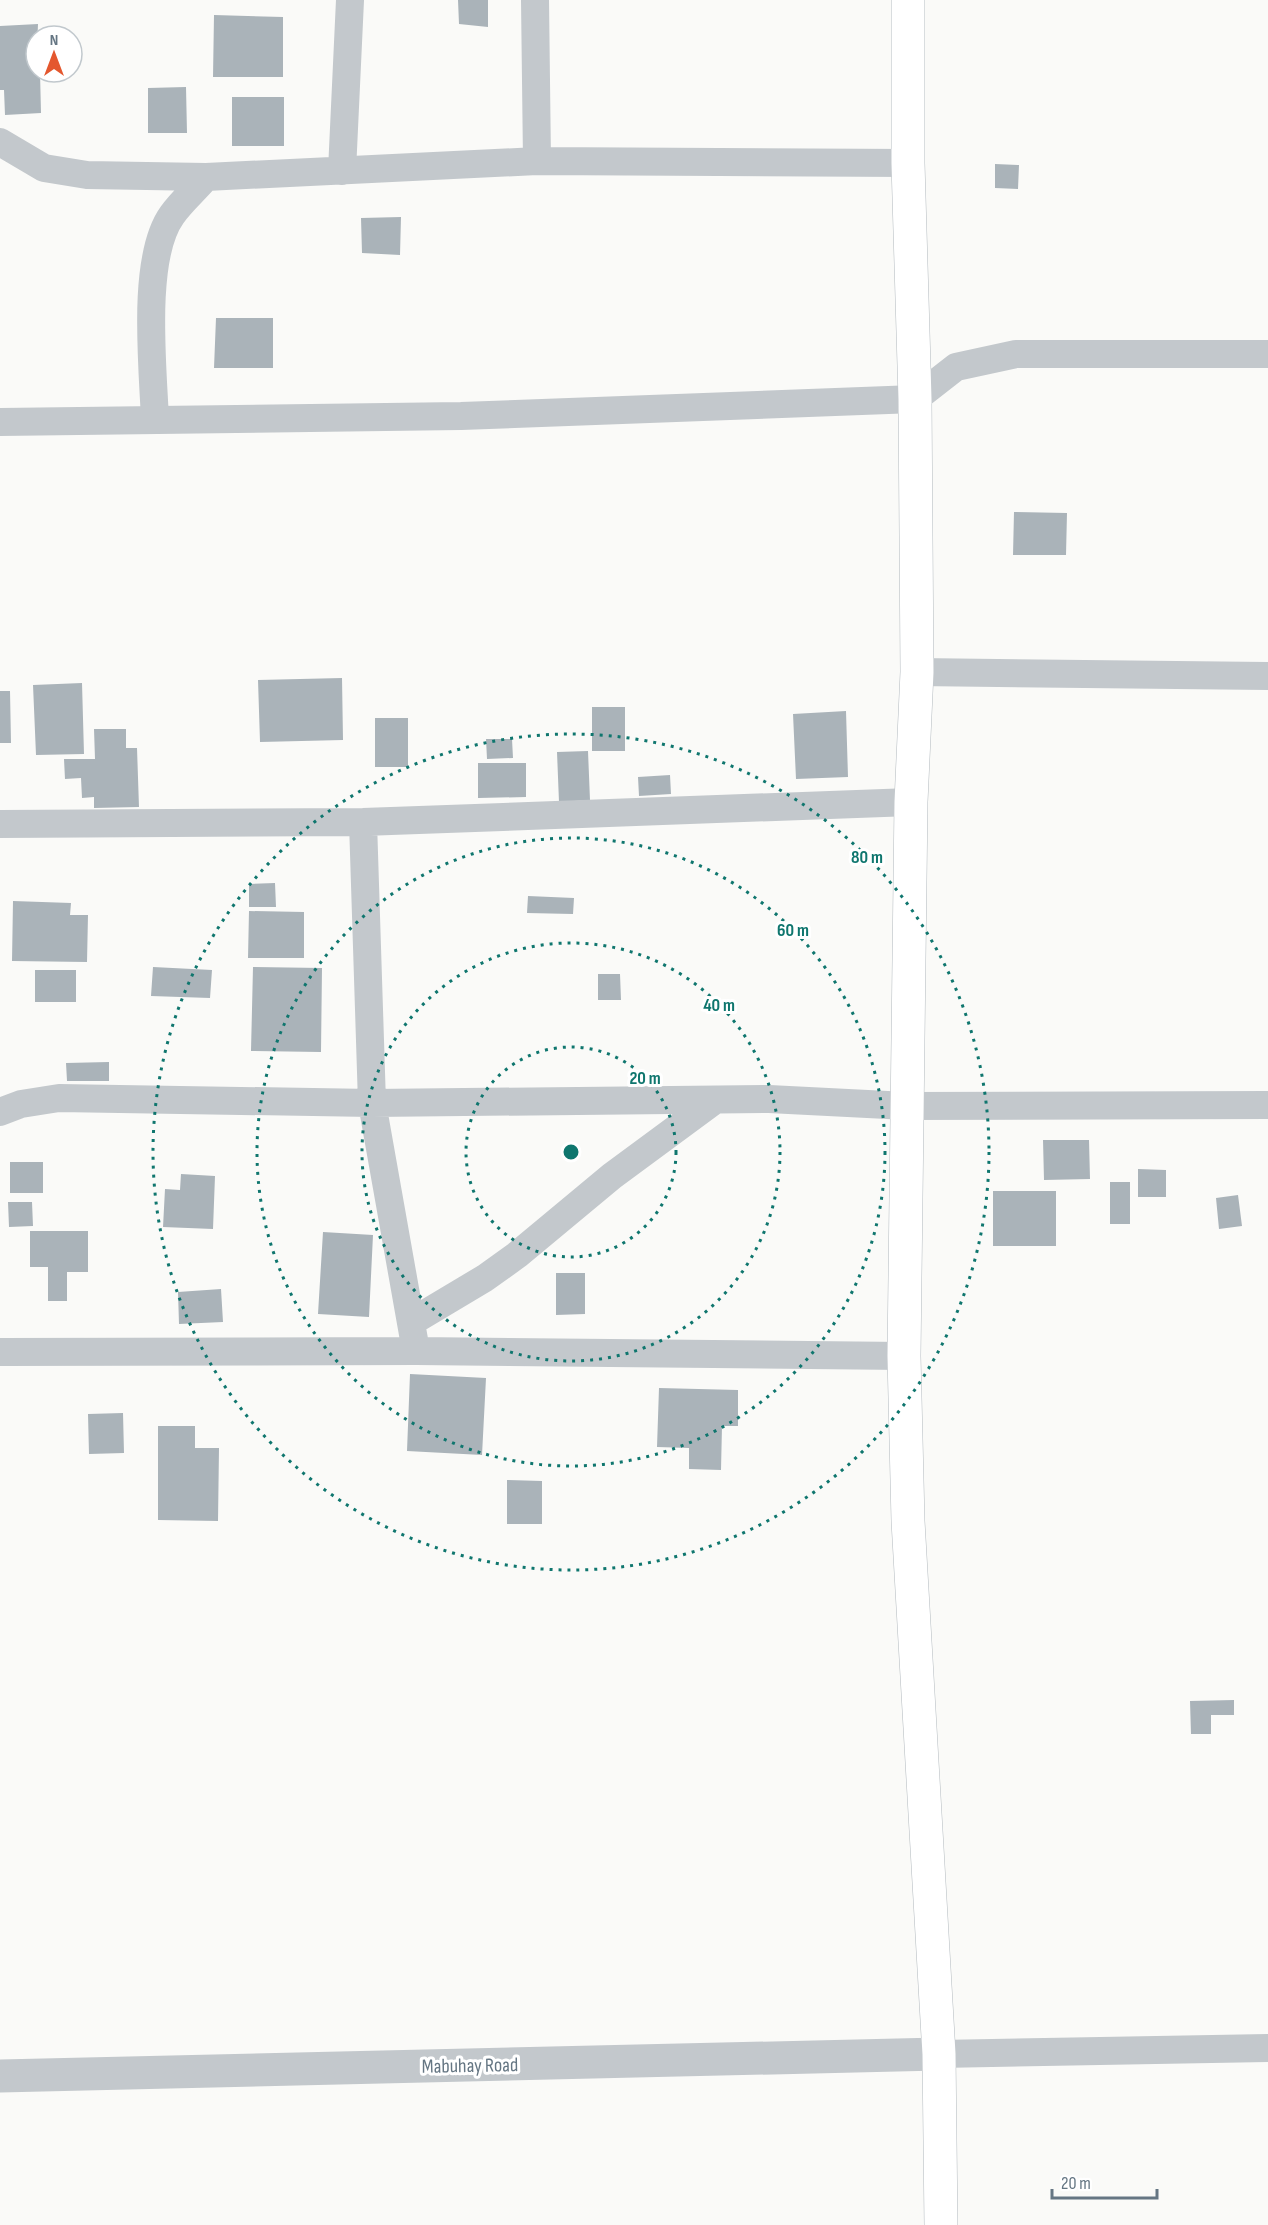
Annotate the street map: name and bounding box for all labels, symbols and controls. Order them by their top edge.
north arrow [24,24,84,84]
text: N [50,31,58,50]
text: 80 m [851,847,883,868]
text: 60 m [777,920,809,941]
text: 40 m [703,995,735,1016]
text: 20 m [629,1068,661,1089]
centre of rings [561,1142,581,1162]
street label: Mabuhay Road [422,2053,519,2079]
scale bar [1052,2162,1157,2200]
text: 20 m [1061,2173,1091,2194]

